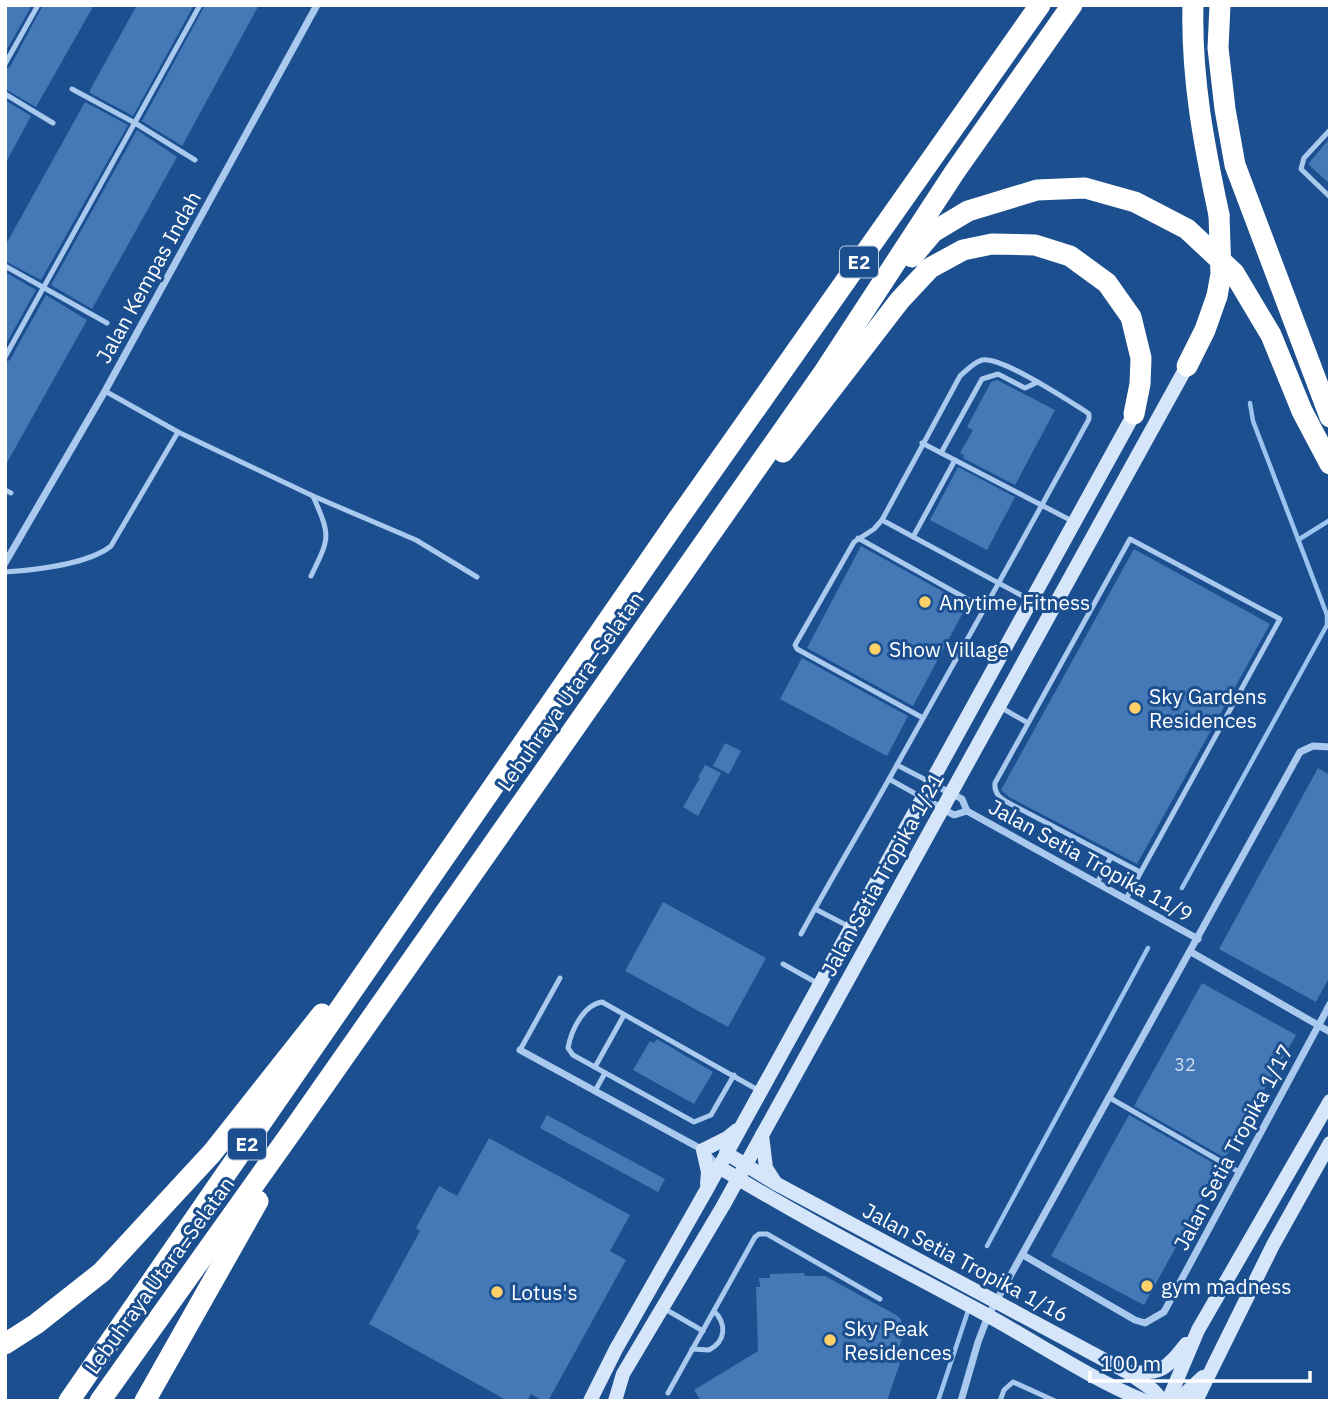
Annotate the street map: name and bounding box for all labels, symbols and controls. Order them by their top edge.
street label: Jalan Kempas Indah [89,186,207,368]
road number: E2 [840,246,878,278]
street label: Lebuhraya Utara–Selatan [490,586,650,796]
place label: Anytime Fitness [939,588,1090,616]
marker: Anytime Fitness [917,594,933,610]
place label: Show Village [889,635,1009,663]
marker: Show Village [867,641,883,657]
place label: Sky Gardens Residences [1149,682,1267,734]
marker: Sky Gardens Residences [1127,700,1143,716]
street label: Jalan Setia Tropika 1/21 [814,767,950,981]
street label: Jalan Setia Tropika 11/9 [984,792,1198,928]
street label: Jalan Setia Tropika 1/17 [1167,1039,1299,1255]
house number: 32 [1174,1053,1196,1076]
road number: E2 [228,1128,266,1160]
street label: Lebuhraya Utara–Selatan [78,1171,240,1379]
street label: Jalan Setia Tropika 1/16 [858,1196,1074,1328]
place label: gym madness [1161,1272,1291,1300]
place label: Lotus's [511,1278,578,1306]
marker: gym madness [1139,1278,1155,1294]
marker: Lotus's [489,1284,505,1300]
place label: Sky Peak Residences [844,1314,952,1366]
marker: Sky Peak Residences [822,1332,838,1348]
scale bar [1090,1340,1310,1384]
text: 100 m [1100,1349,1161,1377]

